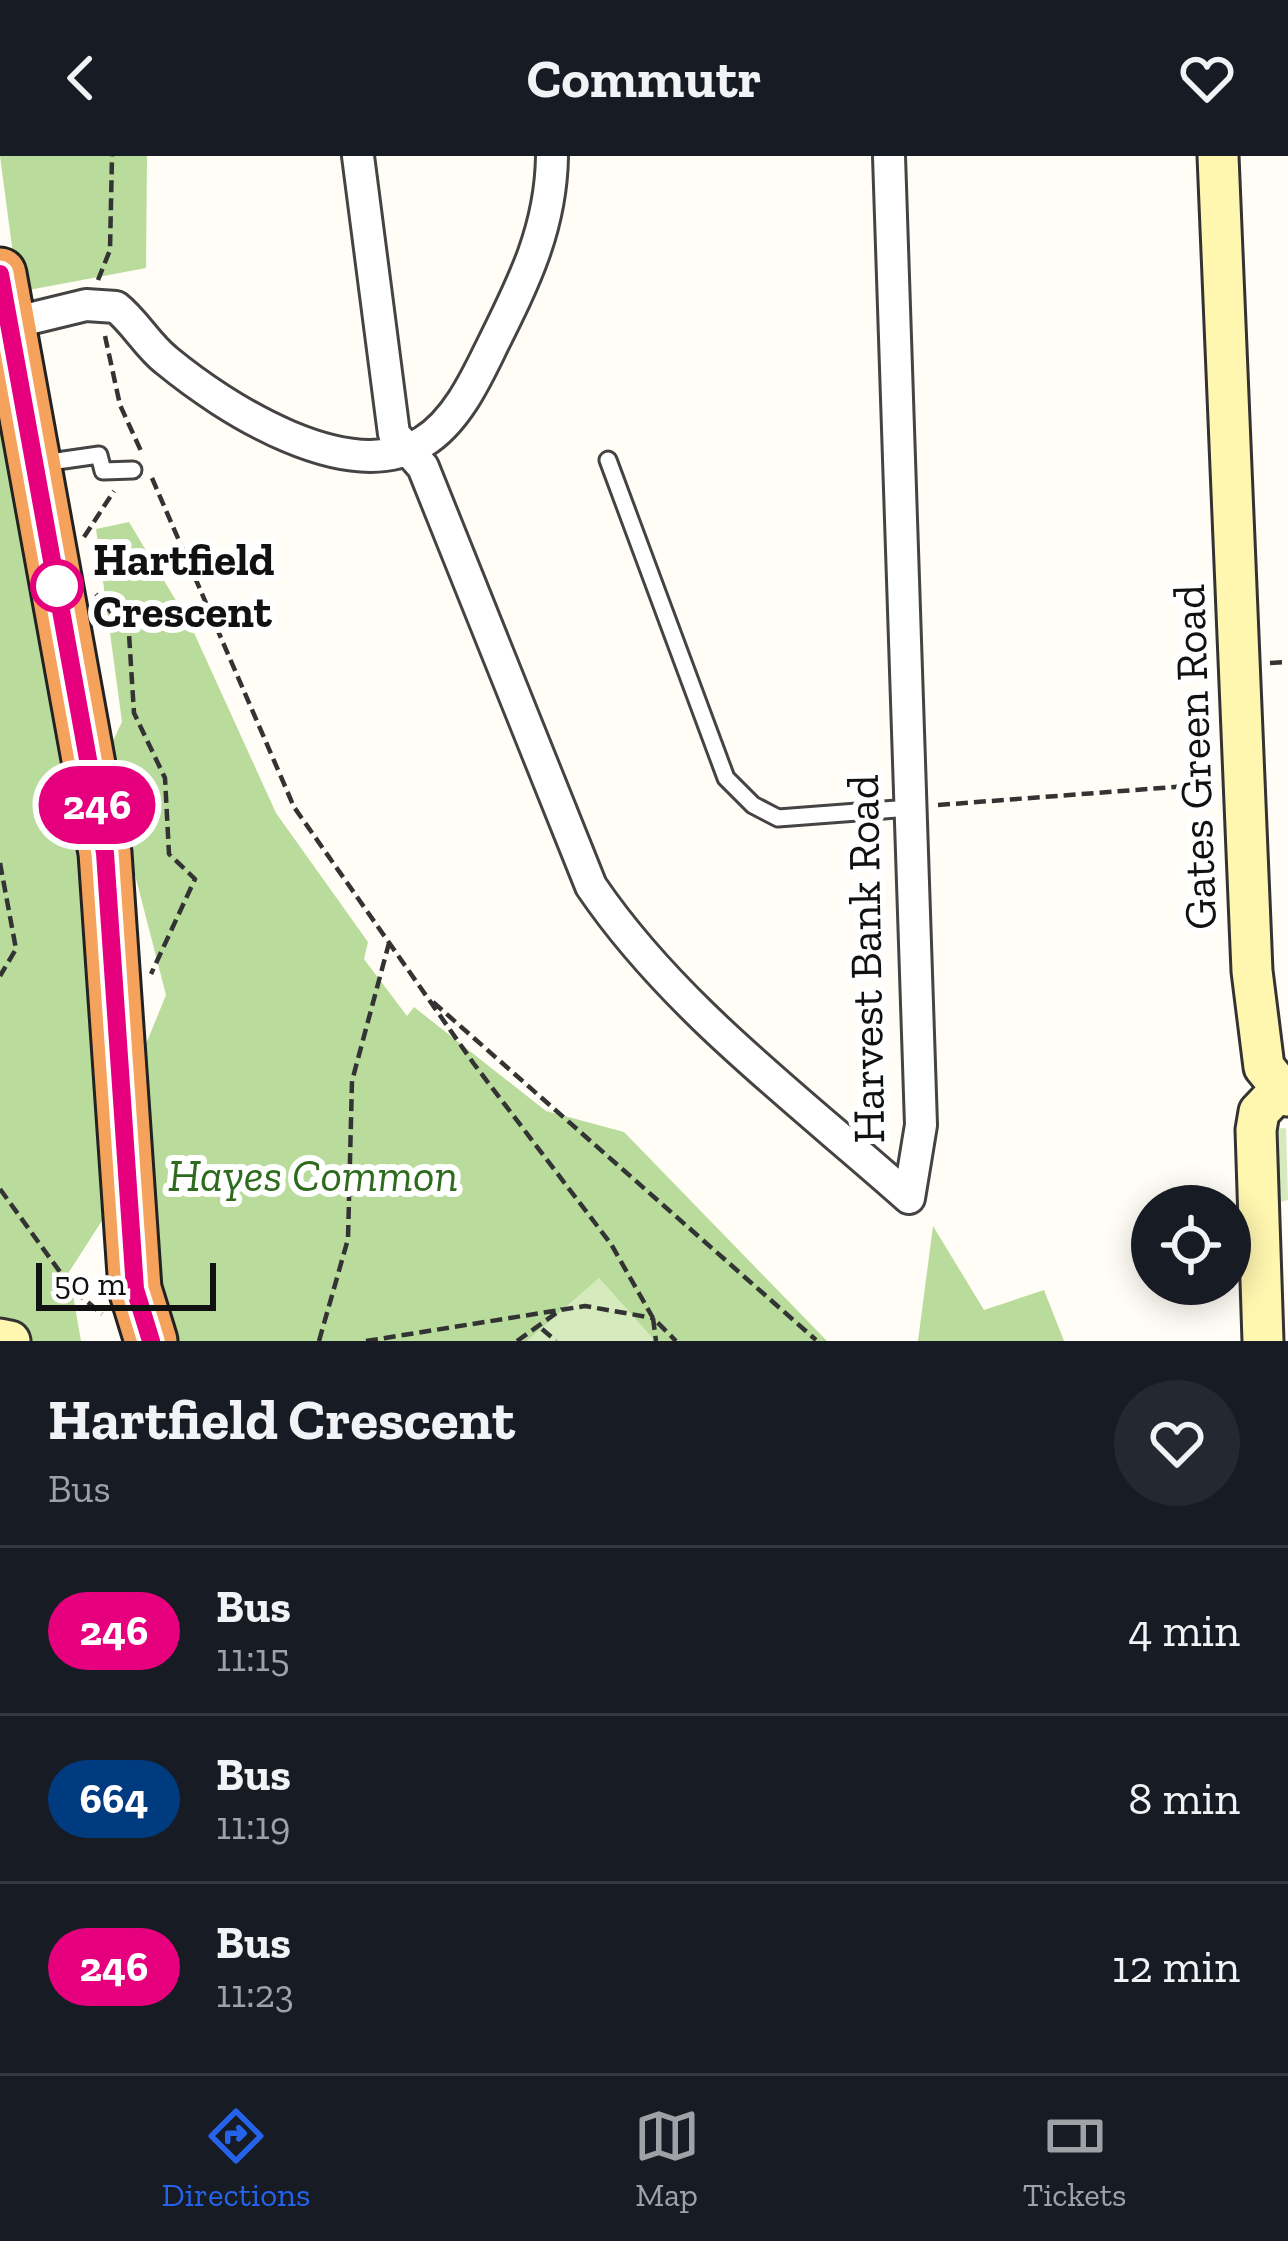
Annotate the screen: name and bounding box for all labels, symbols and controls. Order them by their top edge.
icon: back [48,45,114,111]
icon: heart [1174,45,1240,111]
text: Commutr [527,46,761,111]
place label: Hartfield Crescent [93,533,275,639]
marker: Hartfield Crescent [32,561,82,611]
street label: Gates Green Road [1162,583,1228,931]
line badge: 246 [28,766,166,844]
street label: Harvest Bank Road [836,774,896,1144]
text: 246 [62,779,132,830]
park label: Hayes Common [168,1149,458,1203]
map controls [1131,1185,1251,1305]
button: locate [1131,1185,1251,1305]
scale bar [36,1257,216,1310]
text: 50 m [54,1264,126,1303]
button: heart [1114,1380,1240,1506]
text: Hartfield Crescent [48,1385,515,1454]
text: Bus [48,1465,111,1512]
text: Bus [216,1580,291,1634]
text: 4 min [1128,1604,1240,1658]
text: 246 [79,1605,149,1656]
text: 11:15 [216,1634,290,1681]
text: Bus [216,1748,291,1802]
text: 8 min [1128,1772,1240,1826]
text: 664 [80,1773,148,1824]
text: 11:19 [216,1802,291,1849]
text: Bus [216,1916,291,1970]
text: 12 min [1112,1940,1240,1994]
text: 246 [79,1941,149,1992]
text: 11:23 [216,1970,294,2017]
tab: Directions [162,2103,310,2214]
tab: Map [634,2103,700,2214]
tab: Tickets [1023,2103,1126,2214]

